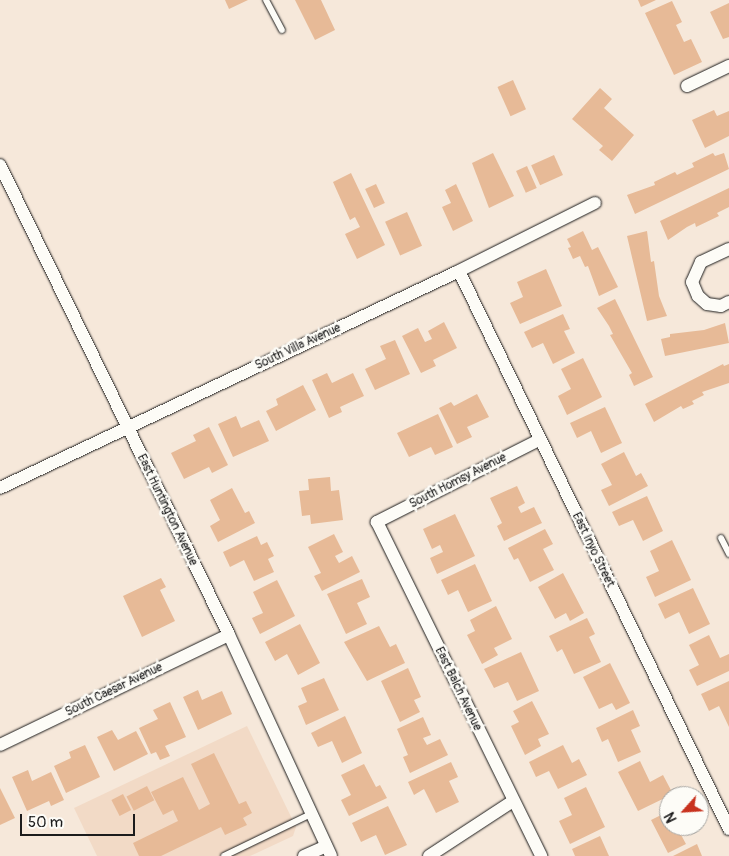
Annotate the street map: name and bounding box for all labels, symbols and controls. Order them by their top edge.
street label: South Villa Avenue [253,321,343,373]
street label: South Homsy Avenue [407,450,509,512]
street label: East Huntington Avenue [134,452,200,568]
street label: East Inyo Street [569,510,617,590]
street label: East Balch Avenue [432,645,484,733]
street label: South Caesar Avenue [63,660,165,720]
north arrow [659,786,709,836]
scale bar [22,804,138,836]
text: N [661,809,681,825]
text: 50 m [28,813,63,832]

